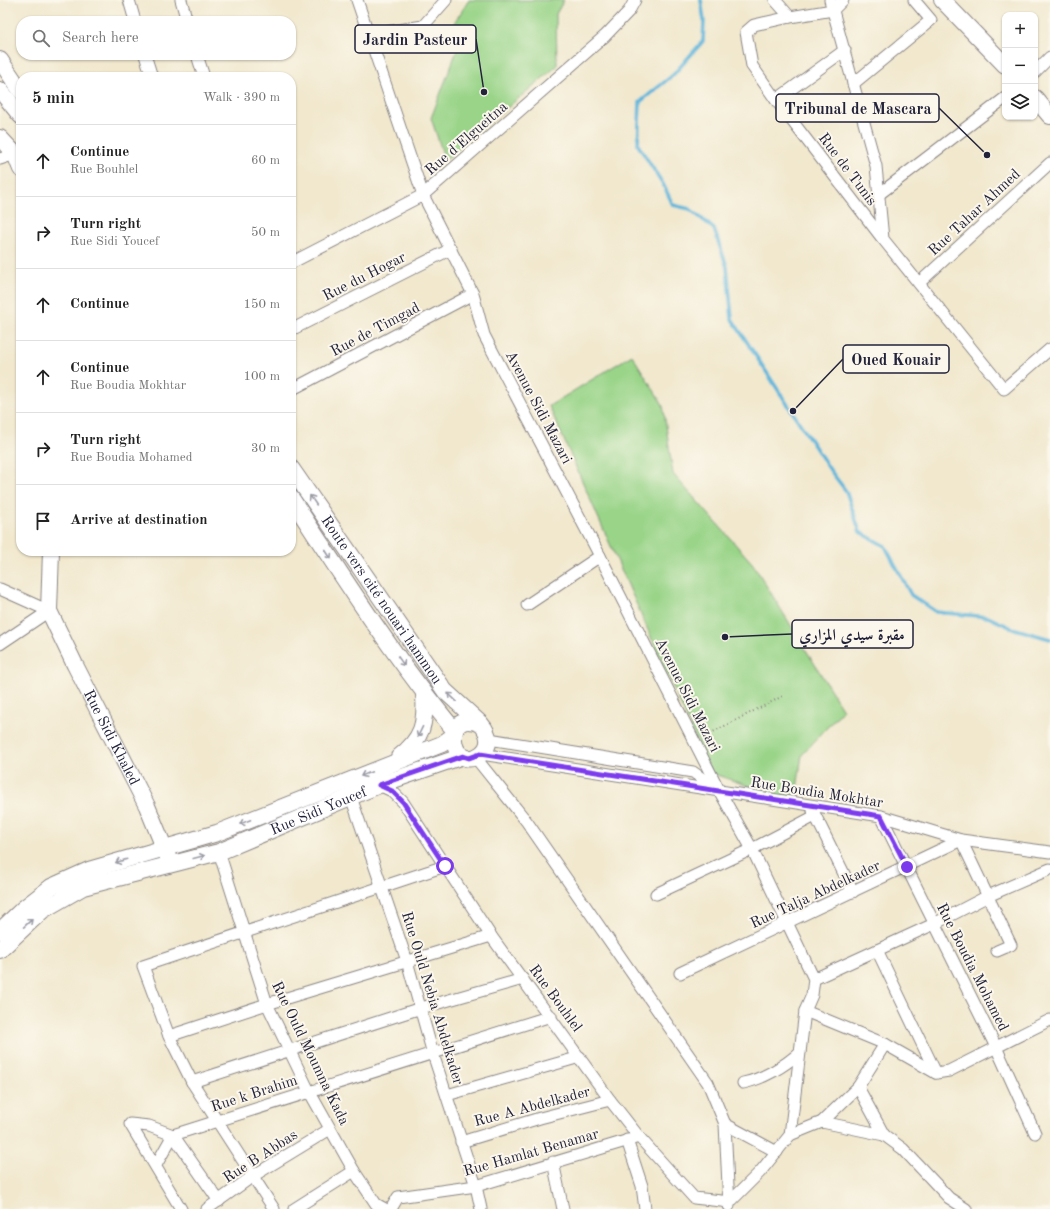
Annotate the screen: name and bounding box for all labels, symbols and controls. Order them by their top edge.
map controls [1002,12,1038,120]
button: + [1002,12,1038,48]
search box [16,16,296,60]
callout: Jardin Pasteur [355,25,476,53]
icon: search [30,27,52,49]
text: Search here [62,31,139,46]
text: Jardin Pasteur [362,33,468,49]
button: − [1002,48,1038,84]
button: layers [1002,84,1038,120]
text: 5 min [32,90,75,107]
text: Walk · 390 m [203,91,280,104]
callout: Tribunal de Mascara [776,94,939,122]
street label: Rue d'Elgueitna [423,99,511,179]
text: Tribunal de Mascara [784,102,932,118]
street label: Rue de Tunis [815,131,879,209]
text: Continue [70,145,129,160]
icon: ahead [32,150,54,172]
text: 60 m [251,154,280,167]
text: Rue Bouhlel [70,163,138,176]
street label: Rue Tahar Ahmed [926,167,1024,259]
text: Turn right [70,217,141,232]
icon: right [32,222,54,244]
text: 50 m [251,226,280,239]
text: Rue Sidi Youcef [70,235,159,248]
street label: Rue du Hogar [321,250,409,305]
icon: ahead [32,294,54,316]
text: Continue [70,297,129,312]
text: 150 m [243,298,280,311]
street label: Rue de Timgad [329,300,423,360]
callout: Oued Kouair [843,345,949,373]
street label: Avenue Sidi Mazari [502,349,574,467]
text: Oued Kouair [851,353,941,369]
text: Continue [70,361,129,376]
icon: ahead [32,366,54,388]
text: 100 m [243,370,280,383]
text: Rue Boudia Mokhtar [70,379,186,392]
text: Turn right [70,433,141,448]
icon: right [32,438,54,460]
text: 30 m [251,442,280,455]
text: Rue Boudia Mohamed [70,451,193,464]
one-way arrow [309,495,317,506]
icon: arrive [32,510,54,532]
text: Arrive at destination [70,513,208,528]
street label: Route vers cité nouari hammou [317,514,444,687]
one-way arrow [324,548,332,559]
callout: مقبرة سيدي المزاري [792,620,913,648]
text: مقبرة سيدي المزاري [799,628,905,648]
street label: Avenue Sidi Mazari [652,636,722,755]
one-way arrow [397,655,405,666]
street label: Rue Sidi Khaled [80,688,141,788]
one-way arrow [447,693,457,702]
one-way arrow [416,726,423,738]
one-way arrow [360,771,372,779]
street label: Rue Boudia Mokhtar [749,776,884,811]
street label: Rue Sidi Youcef [268,785,370,839]
one-way arrow [240,819,252,827]
one-way arrow [192,853,205,860]
route start [436,857,454,875]
one-way arrow [115,858,128,865]
route end [898,858,916,876]
street label: Rue Talja Abdelkader [748,859,883,932]
street label: Rue Boudia Mohamed [933,901,1011,1034]
street label: Rue Ould Nebia Abdelkader [398,910,465,1087]
one-way arrow [23,919,33,928]
street label: Rue Bouhlel [526,963,584,1035]
street label: Rue Ould Moumna Kada [268,979,351,1129]
street label: Rue k Brahim [209,1073,300,1115]
street label: Rue A Abdelkader [473,1085,592,1130]
street label: Rue Hamlat Benamar [462,1127,601,1180]
street label: Rue B Abbas [221,1128,301,1187]

